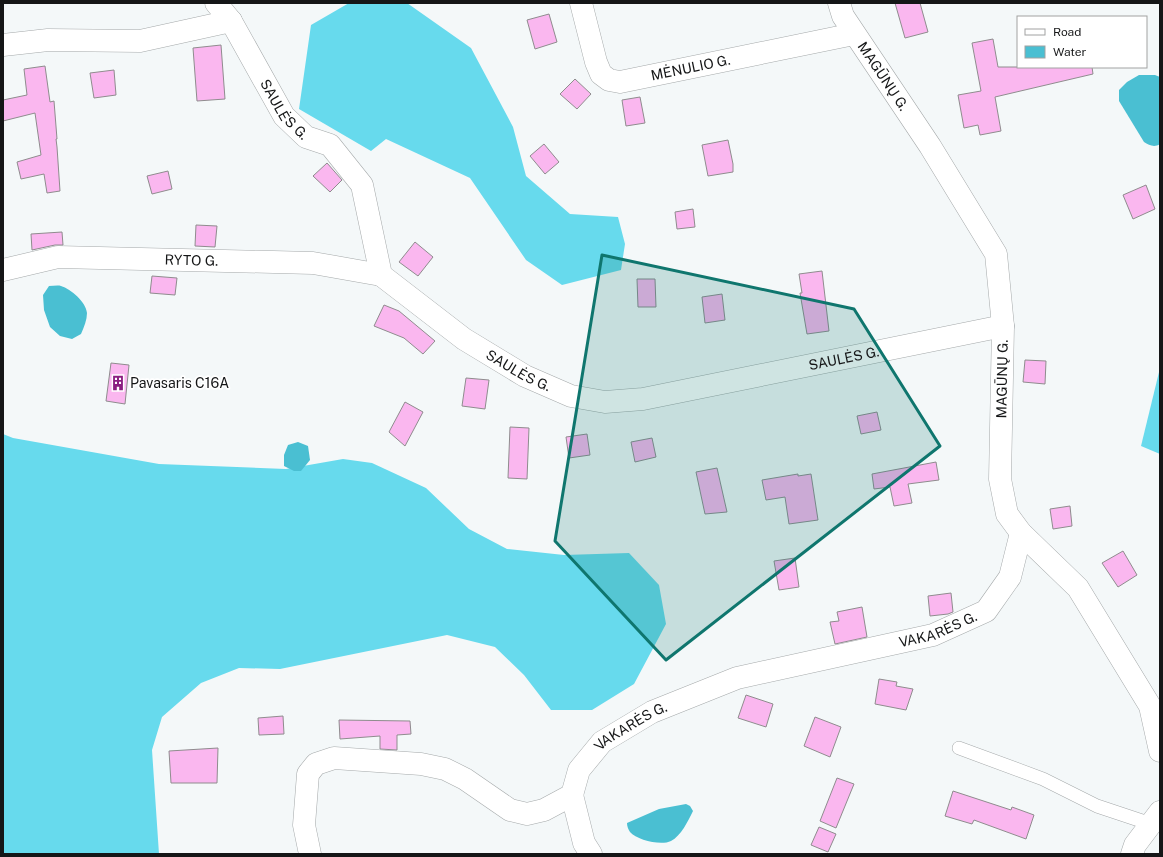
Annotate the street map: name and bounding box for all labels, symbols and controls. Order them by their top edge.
legend [1017,16,1147,68]
text: Road [1053,25,1081,39]
street label: MAGŪNŲ G. [855,39,912,113]
text: Water [1053,45,1087,59]
street label: MĖNULIO G. [649,52,732,83]
street label: SAULĖS G. [257,76,312,143]
street label: RYTO G. [164,252,218,269]
street label: MAGŪNŲ G. [992,339,1011,419]
street label: SAULĖS G. [807,343,880,373]
street label: SAULĖS G. [483,346,553,394]
building icon: Pavasaris C16A [109,374,127,392]
place label: Pavasaris C16A [130,375,229,391]
street label: VAKARĖS G. [897,608,979,650]
street label: VAKARĖS G. [591,699,669,753]

